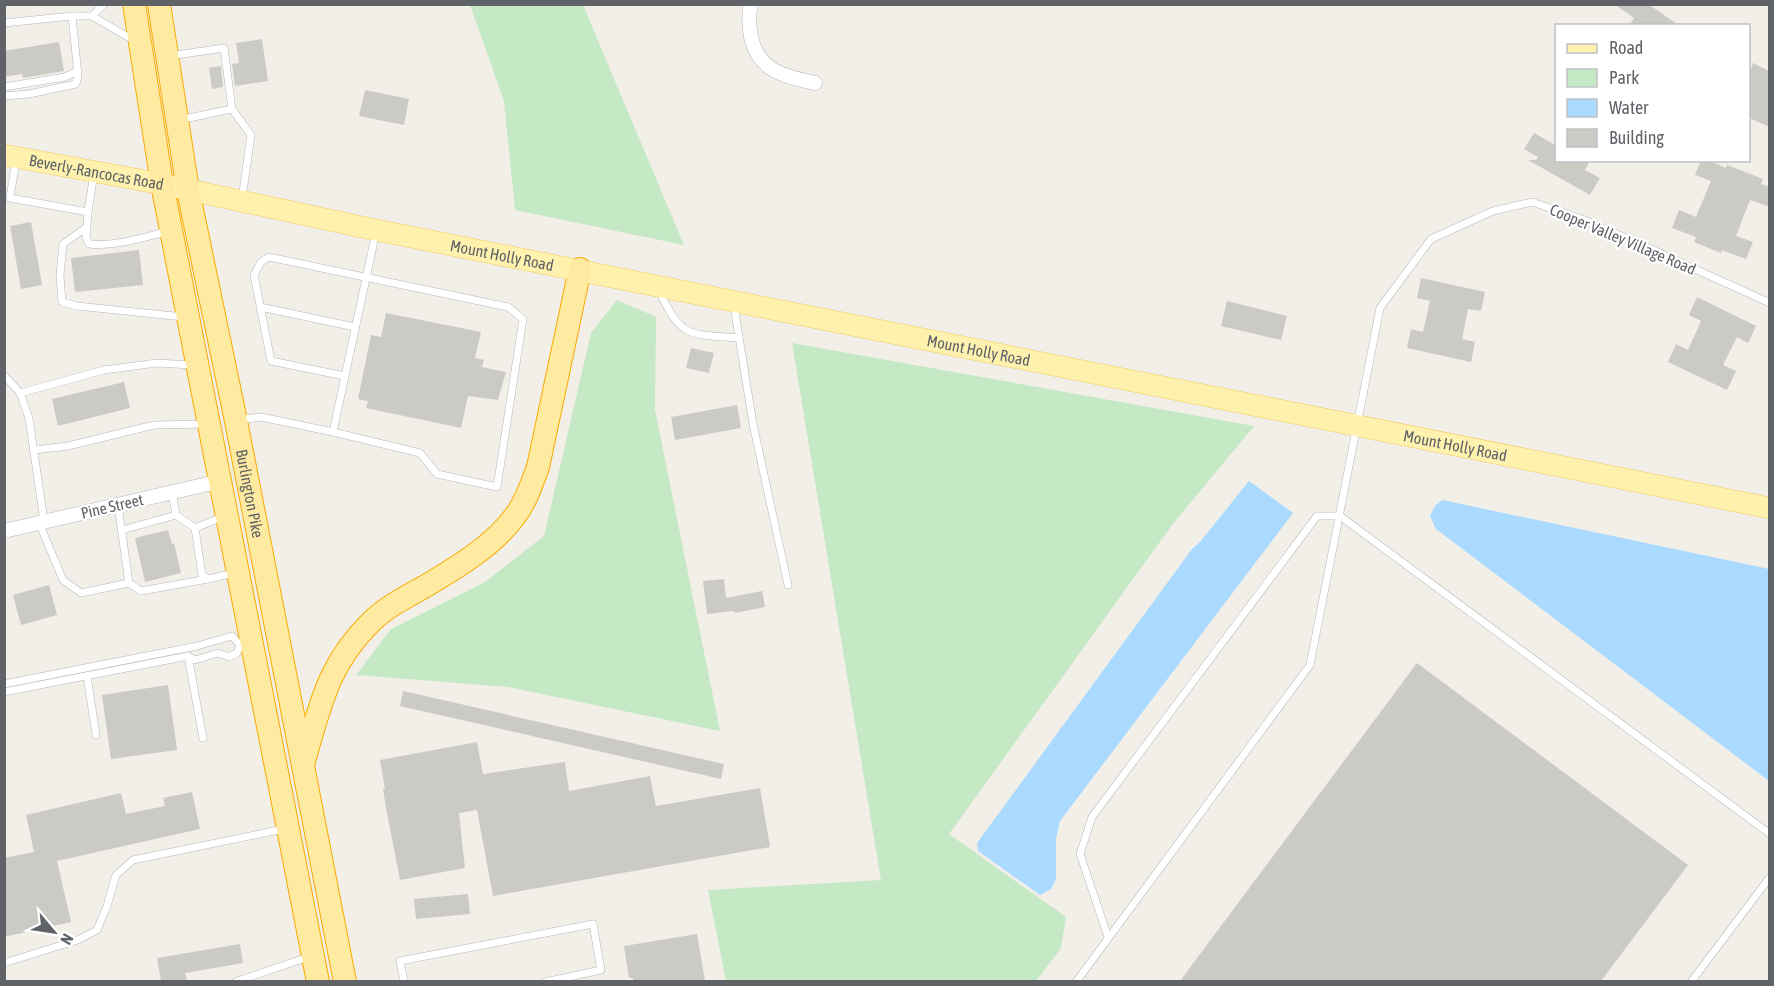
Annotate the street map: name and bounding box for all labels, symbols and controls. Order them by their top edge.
legend [1555,24,1750,162]
text: Road [1609,37,1643,58]
text: Park [1609,67,1639,88]
text: Water [1609,97,1649,118]
text: Building [1609,127,1664,148]
street label: Beverly-Rancocas Road [28,151,165,193]
street label: Cooper Valley Village Road [1547,200,1699,279]
street label: Mount Holly Road [449,236,555,274]
street label: Mount Holly Road [925,331,1032,369]
street label: Mount Holly Road [1402,426,1509,464]
street label: Burlington Pike [233,448,267,539]
street label: Pine Street [79,490,145,522]
north arrow [24,902,84,962]
text: N [57,931,77,948]

